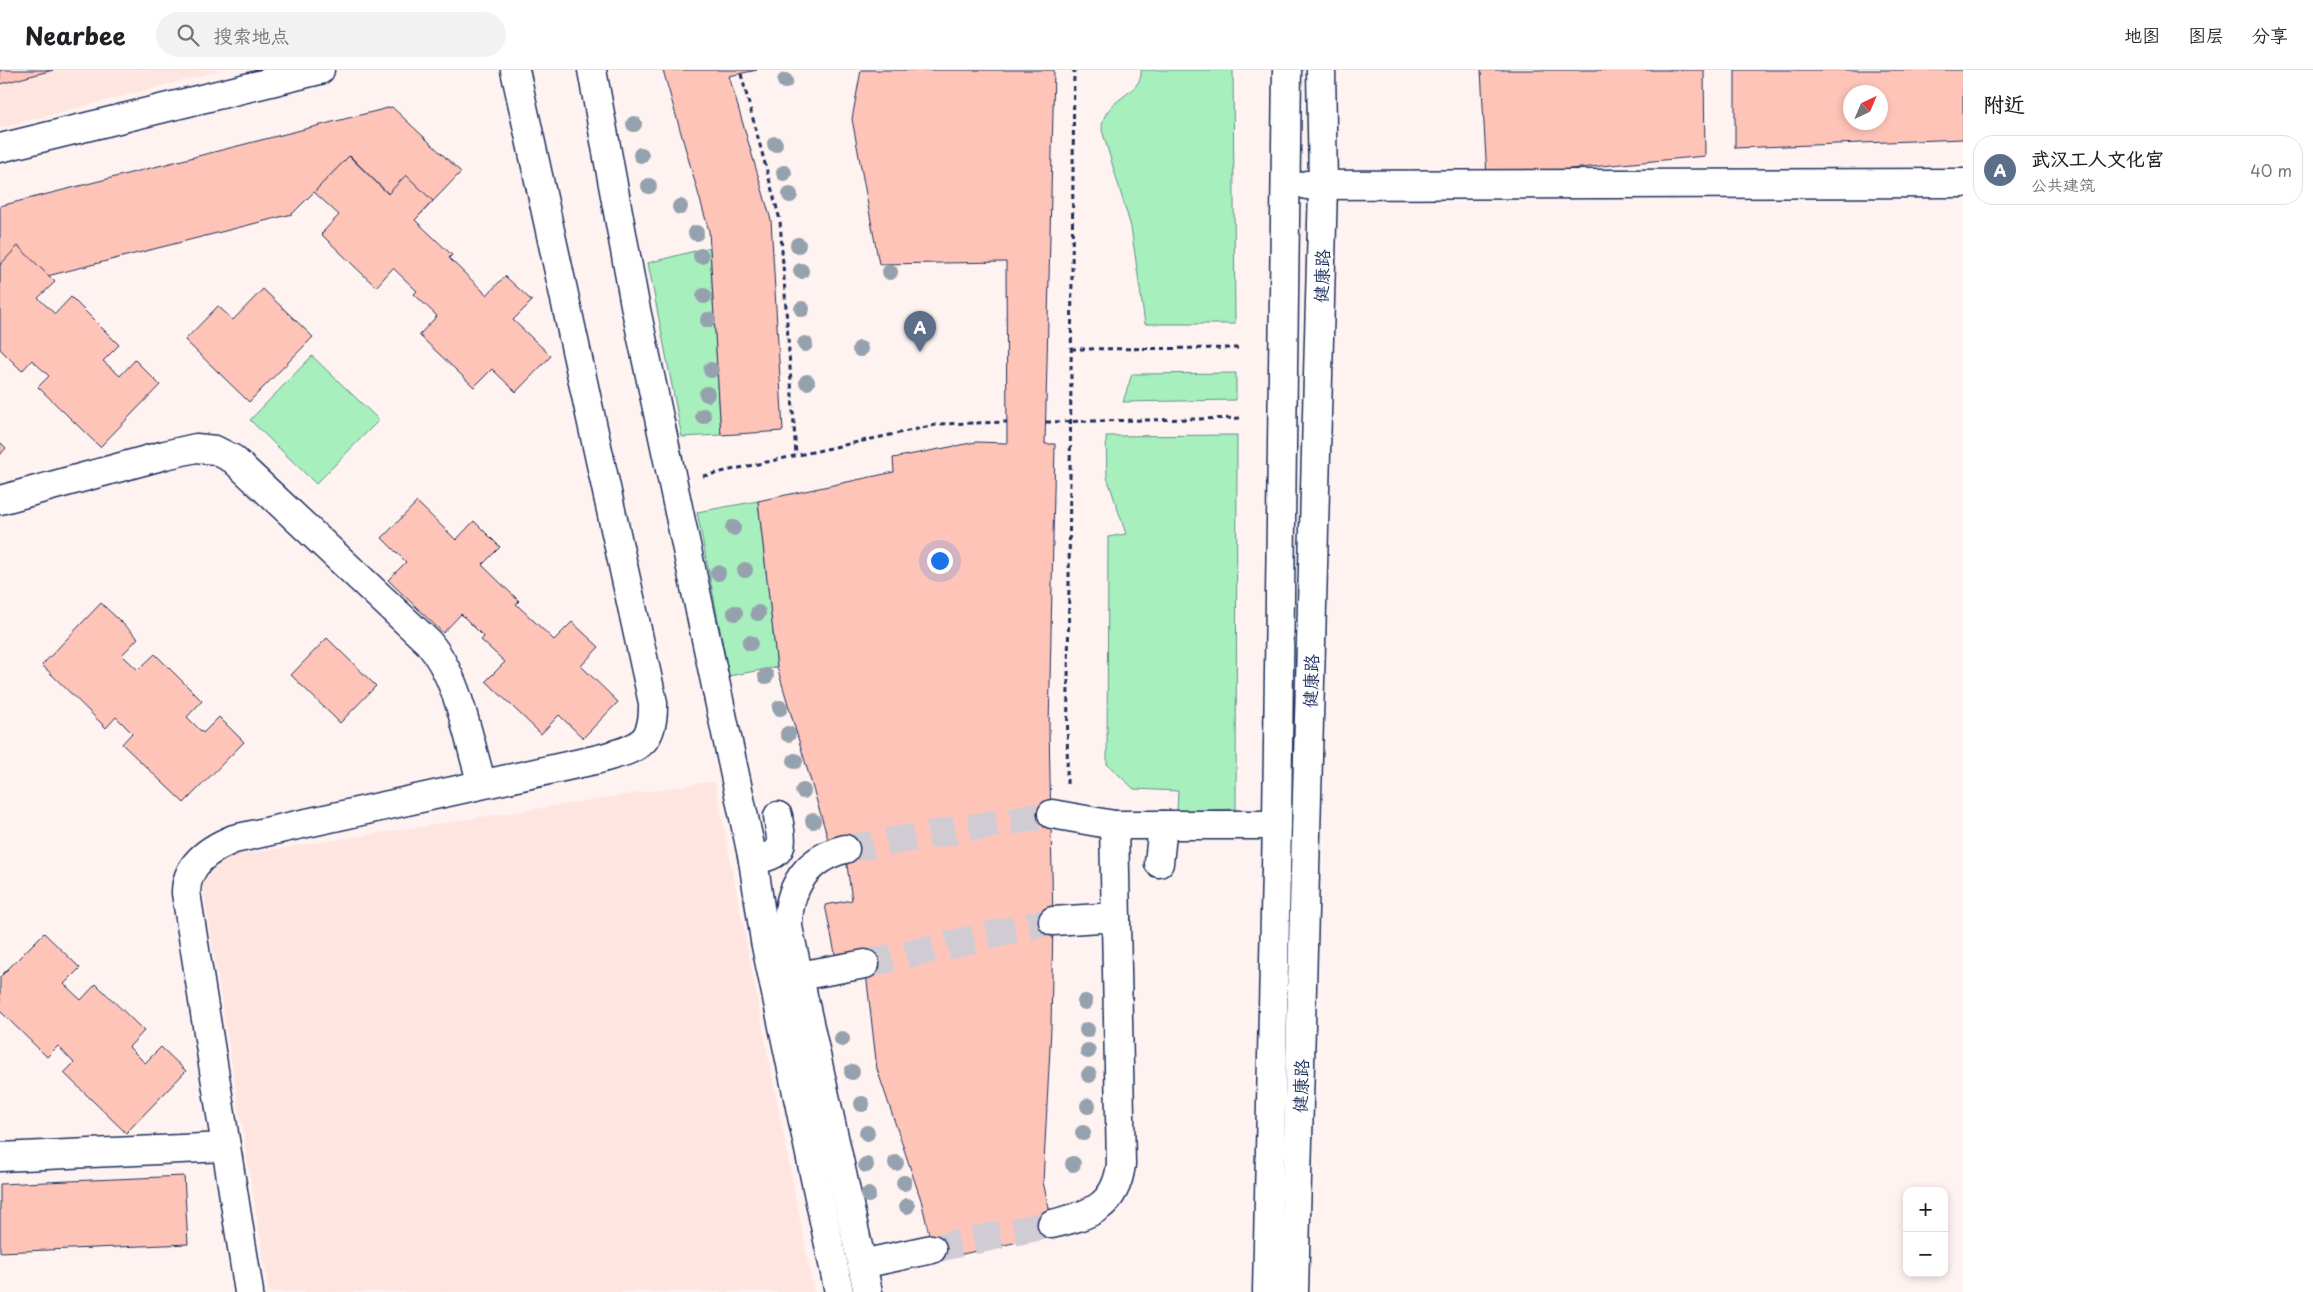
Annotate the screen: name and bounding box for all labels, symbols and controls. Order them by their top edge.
search box [156,12,506,57]
text: Nearbee [25,17,126,53]
icon: search [174,21,202,49]
text: 搜索地点 [214,21,290,49]
text: 地图 [2124,21,2160,48]
text: 图层 [2188,21,2224,48]
text: 分享 [2252,21,2288,48]
north arrow [1843,85,1888,130]
text: 附近 [1983,87,2025,119]
text: 武汉工人文化宫 [2031,144,2164,172]
text: A [1994,158,2006,182]
text: 40 m [2250,158,2292,182]
text: 公共建筑 [2031,172,2095,196]
street label: 健康路 [1307,249,1335,303]
pin: A [904,311,936,352]
your location [927,548,953,574]
street label: 健康路 [1296,654,1324,708]
street label: 健康路 [1286,1059,1314,1113]
map controls [1903,1187,1948,1277]
button: + [1903,1187,1948,1232]
button: − [1903,1232,1948,1277]

